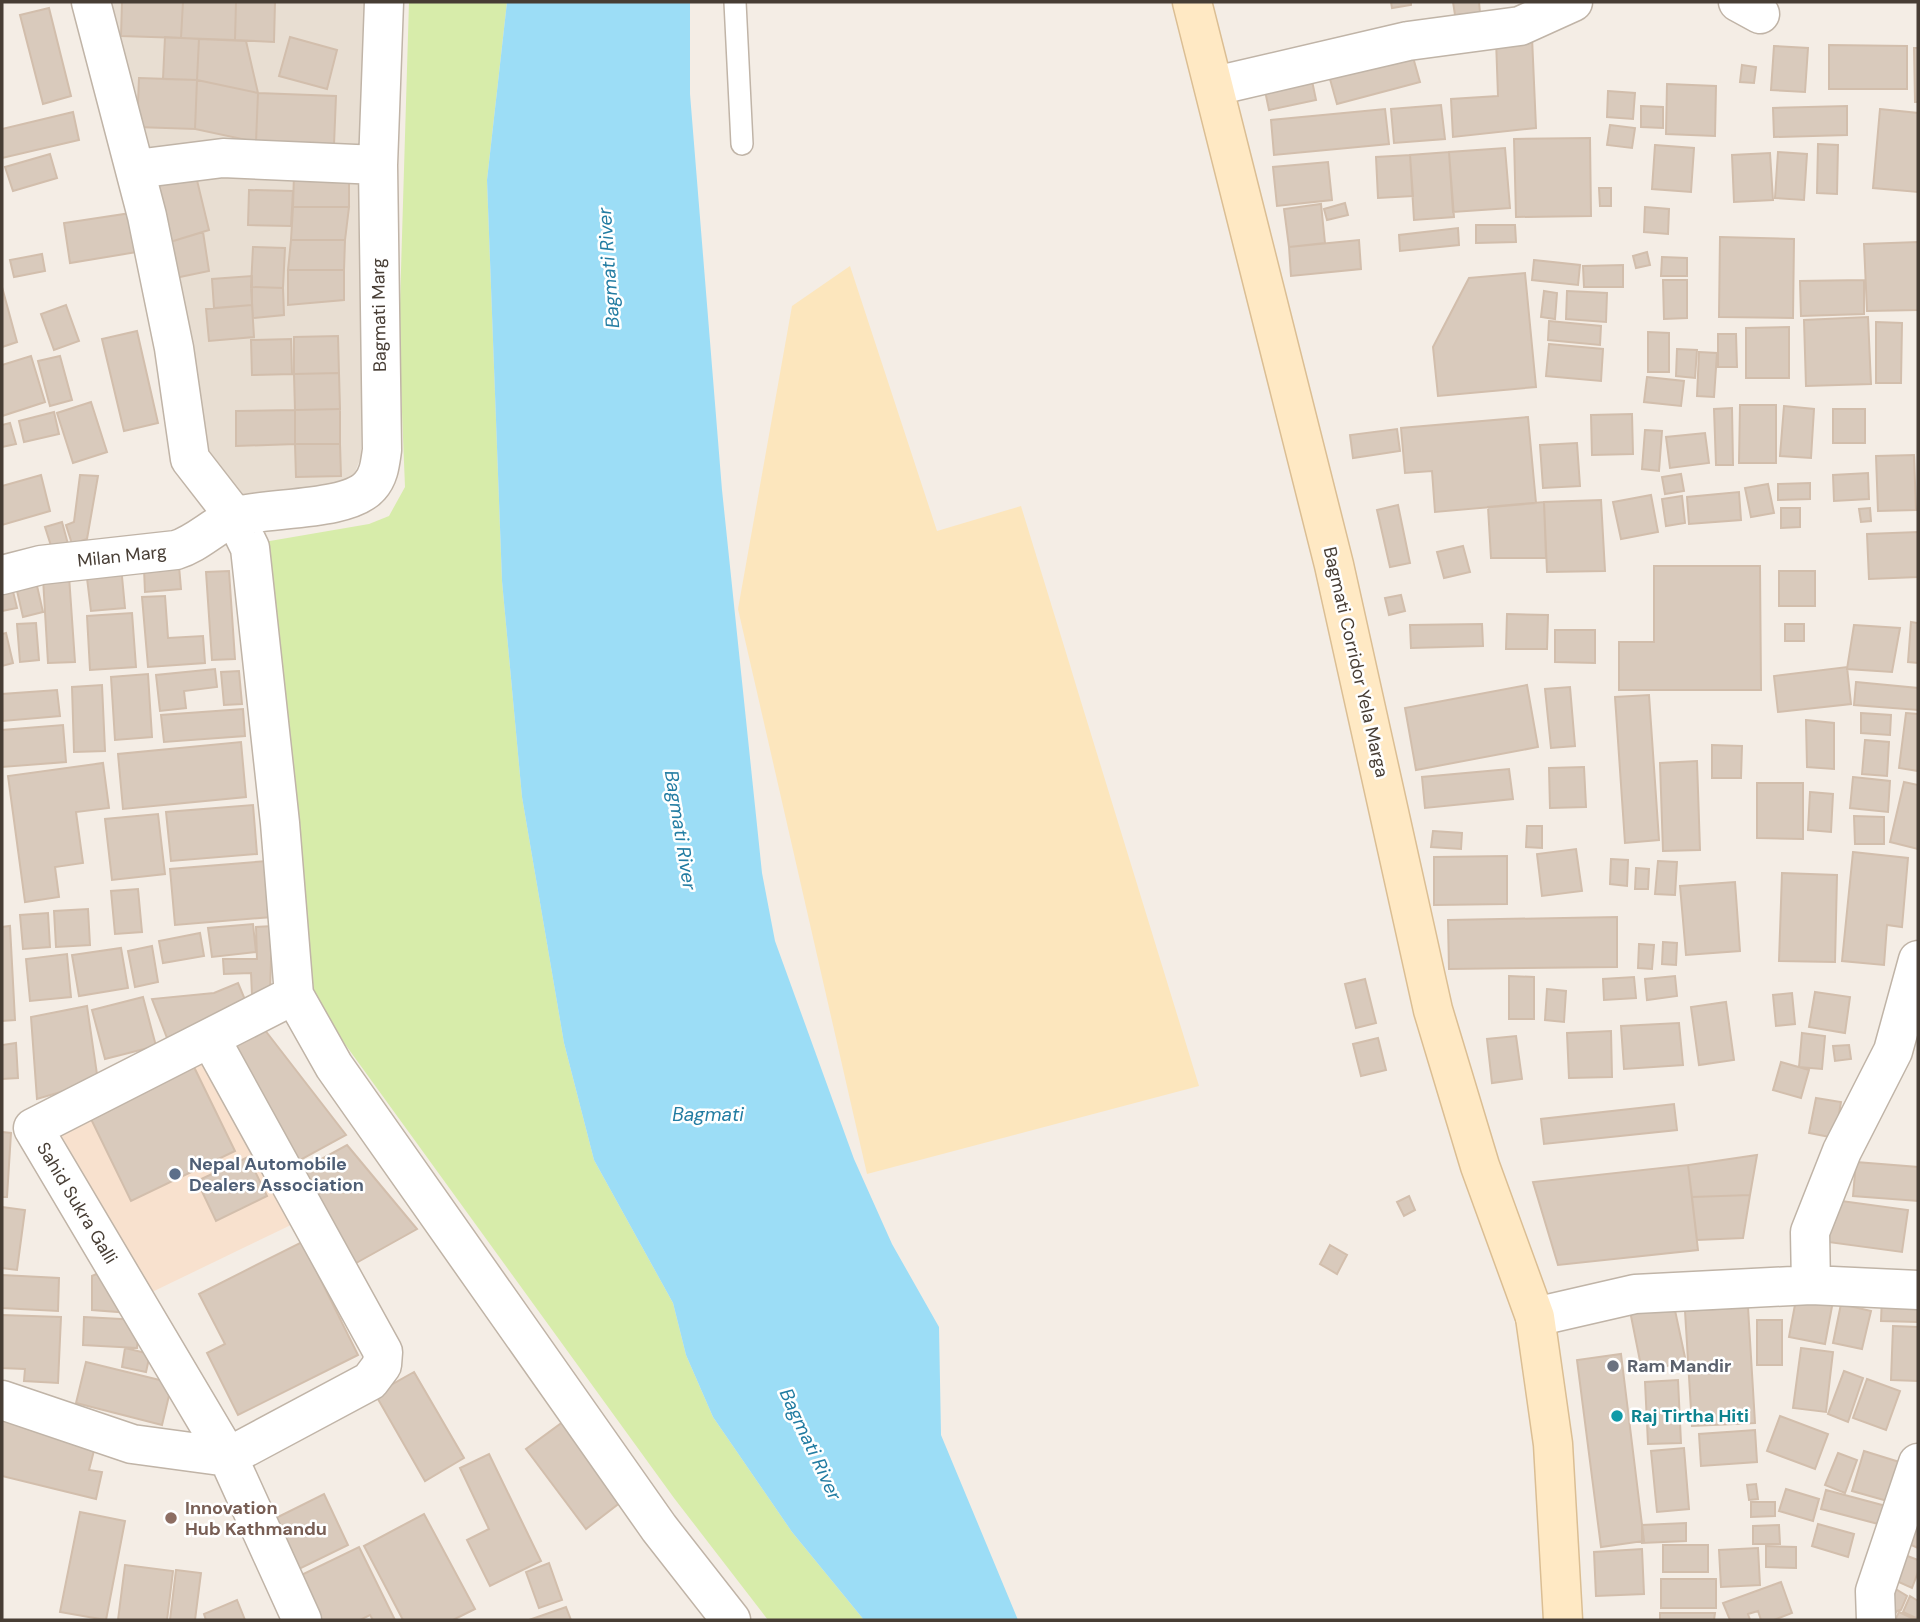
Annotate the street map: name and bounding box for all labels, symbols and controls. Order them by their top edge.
water label: Bagmati River [592,206,625,329]
street label: Bagmati Marg [366,258,392,372]
street label: Milan Marg [76,539,168,573]
street label: Bagmati Corridor Yela Marga [1318,544,1394,780]
water label: Bagmati River [659,769,702,893]
water label: Bagmati [672,1102,744,1127]
street label: Sahid Sukra Galli [31,1138,123,1268]
place label: Nepal Automobile Dealers Association [189,1152,364,1197]
marker: Nepal Automobile Dealers Association [167,1166,183,1182]
place label: Ram Mandir [1627,1354,1731,1378]
marker: Ram Mandir [1605,1358,1621,1374]
water label: Bagmati River [774,1384,848,1505]
place label: Raj Tirtha Hiti [1631,1404,1749,1428]
marker: Raj Tirtha Hiti [1609,1408,1625,1424]
place label: Innovation Hub Kathmandu [185,1496,327,1541]
marker: Innovation Hub Kathmandu [163,1510,179,1526]

